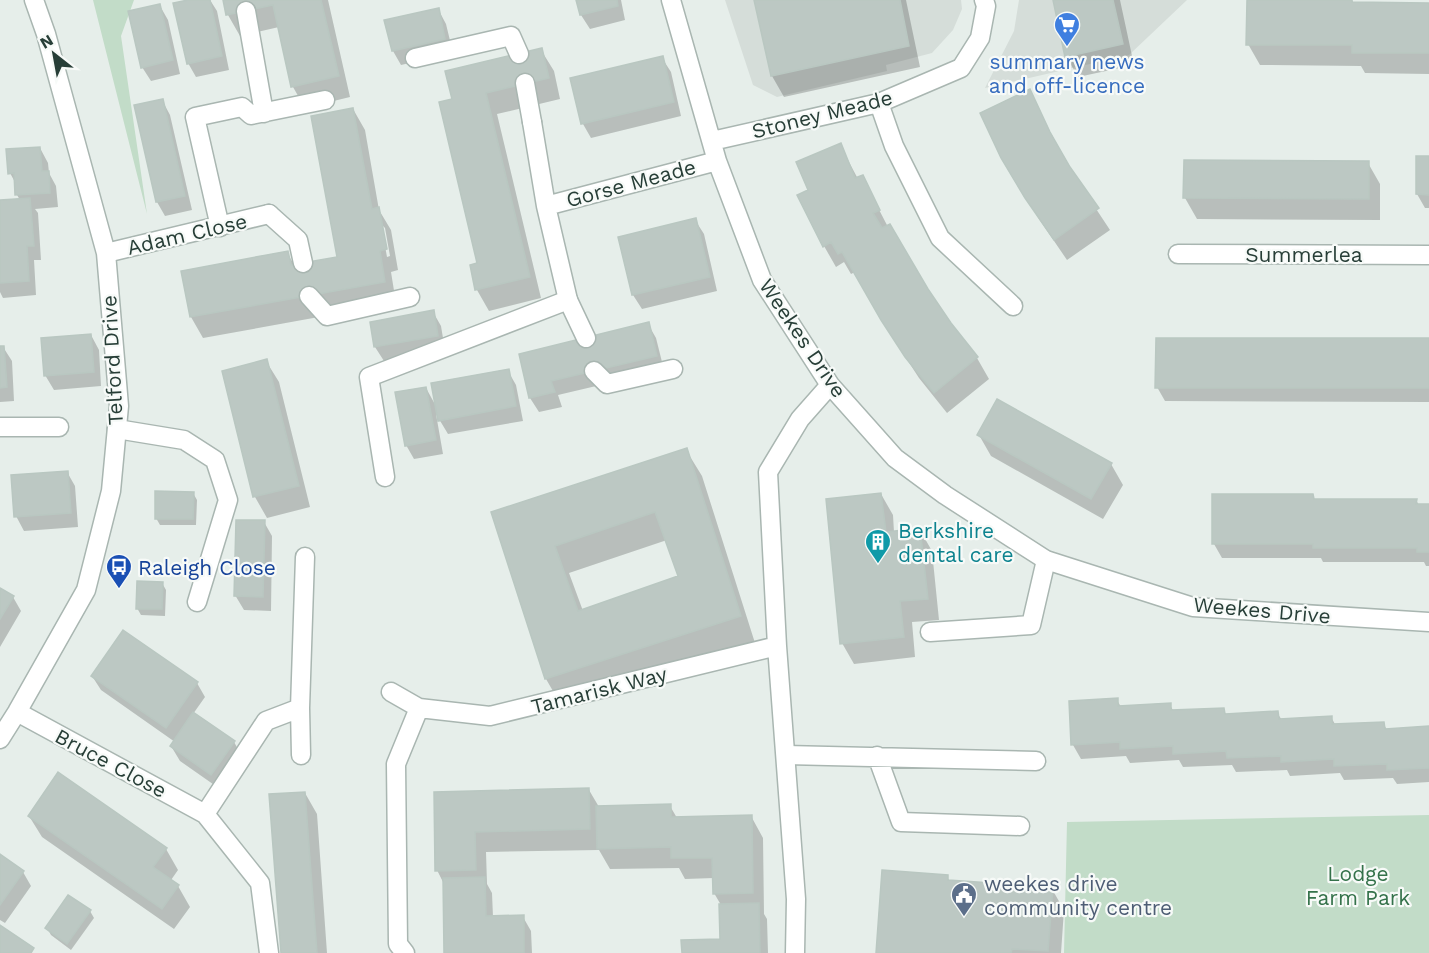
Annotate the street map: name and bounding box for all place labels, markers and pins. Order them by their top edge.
supermarket icon: summary news and off-licence [1052,10,1082,48]
place label: summary news and off-licence [989,49,1145,98]
place label: Berkshire dental care [898,518,1014,567]
building icon: Berkshire dental care [863,527,893,565]
bus stop icon: Raleigh Close [104,552,134,590]
place label: Raleigh Close [138,555,276,580]
place label: weekes drive community centre [984,871,1172,920]
public building icon: weekes drive community centre [949,880,979,918]

